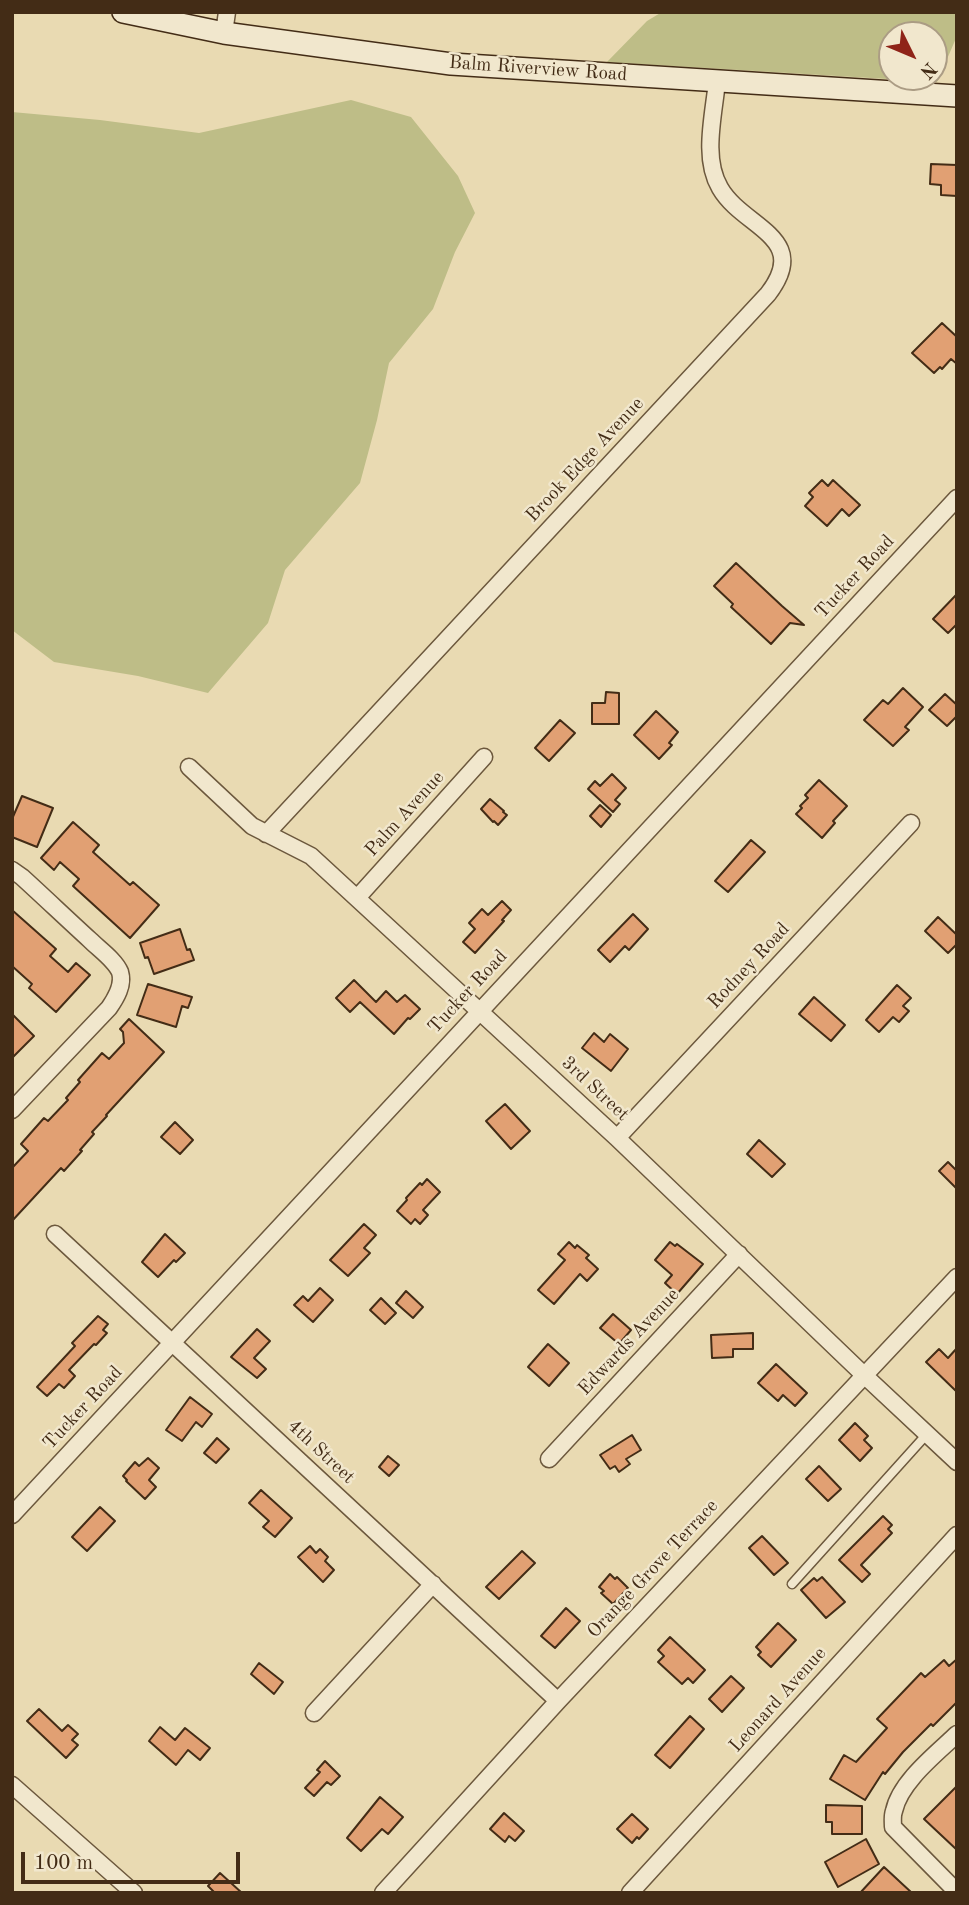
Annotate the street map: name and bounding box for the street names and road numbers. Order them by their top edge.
street label: Balm Riverview Road [448,51,628,87]
street label: Brook Edge Avenue [521,393,649,527]
street label: Tucker Road [810,530,900,624]
street label: Palm Avenue [361,766,449,862]
street label: Rodney Road [703,918,795,1014]
street label: Tucker Road [423,945,513,1039]
street label: 3rd Street [556,1052,634,1126]
street label: Edwards Avenue [574,1284,684,1400]
street label: Tucker Road [38,1361,128,1455]
street label: 4th Street [283,1415,359,1489]
street label: Orange Grove Terrace [583,1495,723,1643]
street label: Leonard Avenue [725,1643,831,1757]

